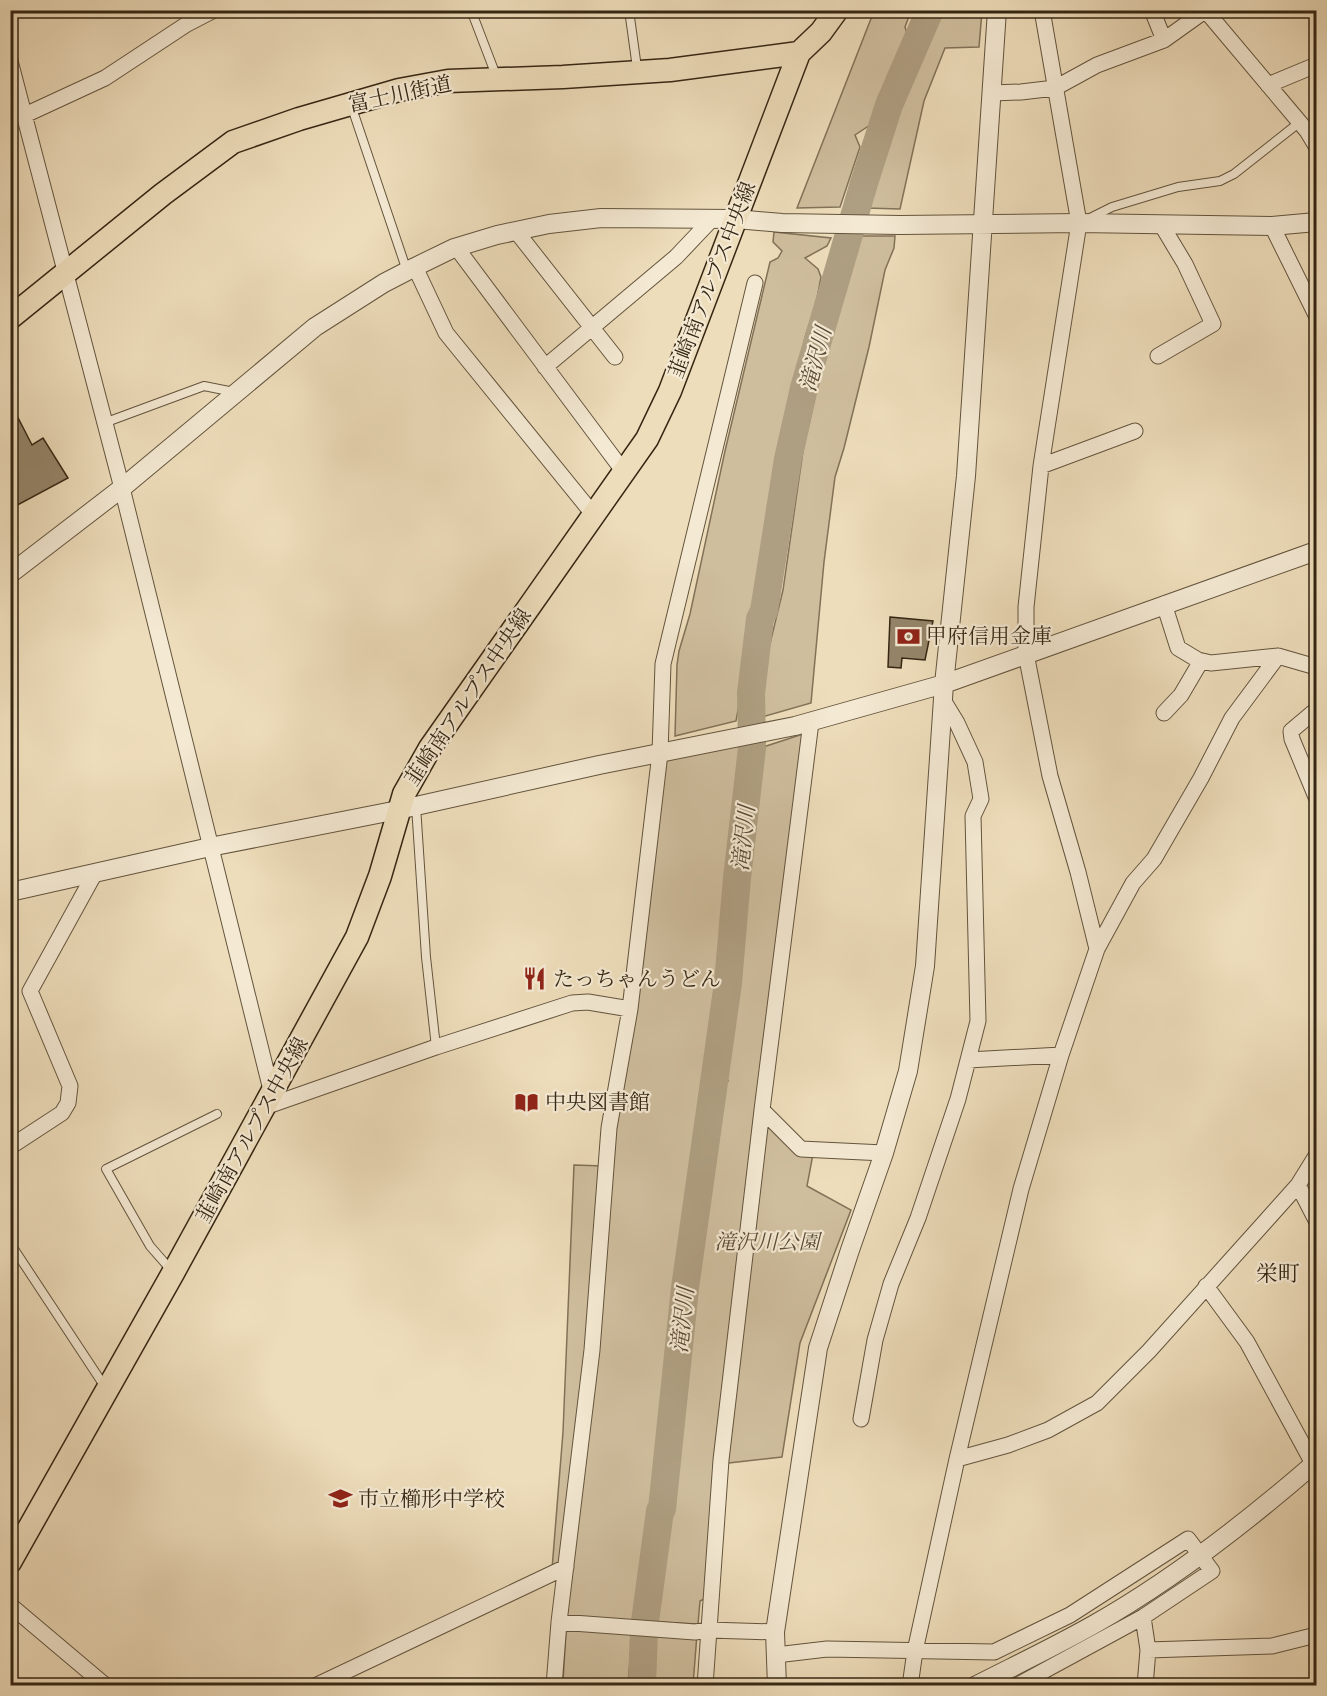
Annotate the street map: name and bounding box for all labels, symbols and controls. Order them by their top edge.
street label: 富士川街道 [346,69,454,120]
street label: 韮崎南アルプス中央線 [662,178,763,383]
water label: 滝沢川 [793,322,840,395]
street label: 韮崎南アルプス中央線 [398,603,539,792]
place label: 甲府信用金庫 [926,622,1052,651]
bank icon: 甲府信用金庫 [895,623,921,649]
water label: 滝沢川 [726,802,763,872]
place label: たっちゃんうどん [553,965,721,994]
restaurant icon: たっちゃんうどん [522,966,548,992]
street label: 韮崎南アルプス中央線 [189,1032,316,1228]
place label: 中央図書館 [545,1088,650,1117]
library icon: 中央図書館 [514,1089,540,1115]
park label: 滝沢川公園 [715,1228,822,1257]
district label: 栄町 [1256,1259,1300,1289]
water label: 滝沢川 [665,1284,702,1354]
place label: 市立櫛形中学校 [358,1485,505,1514]
school or university icon: 市立櫛形中学校 [327,1486,353,1512]

